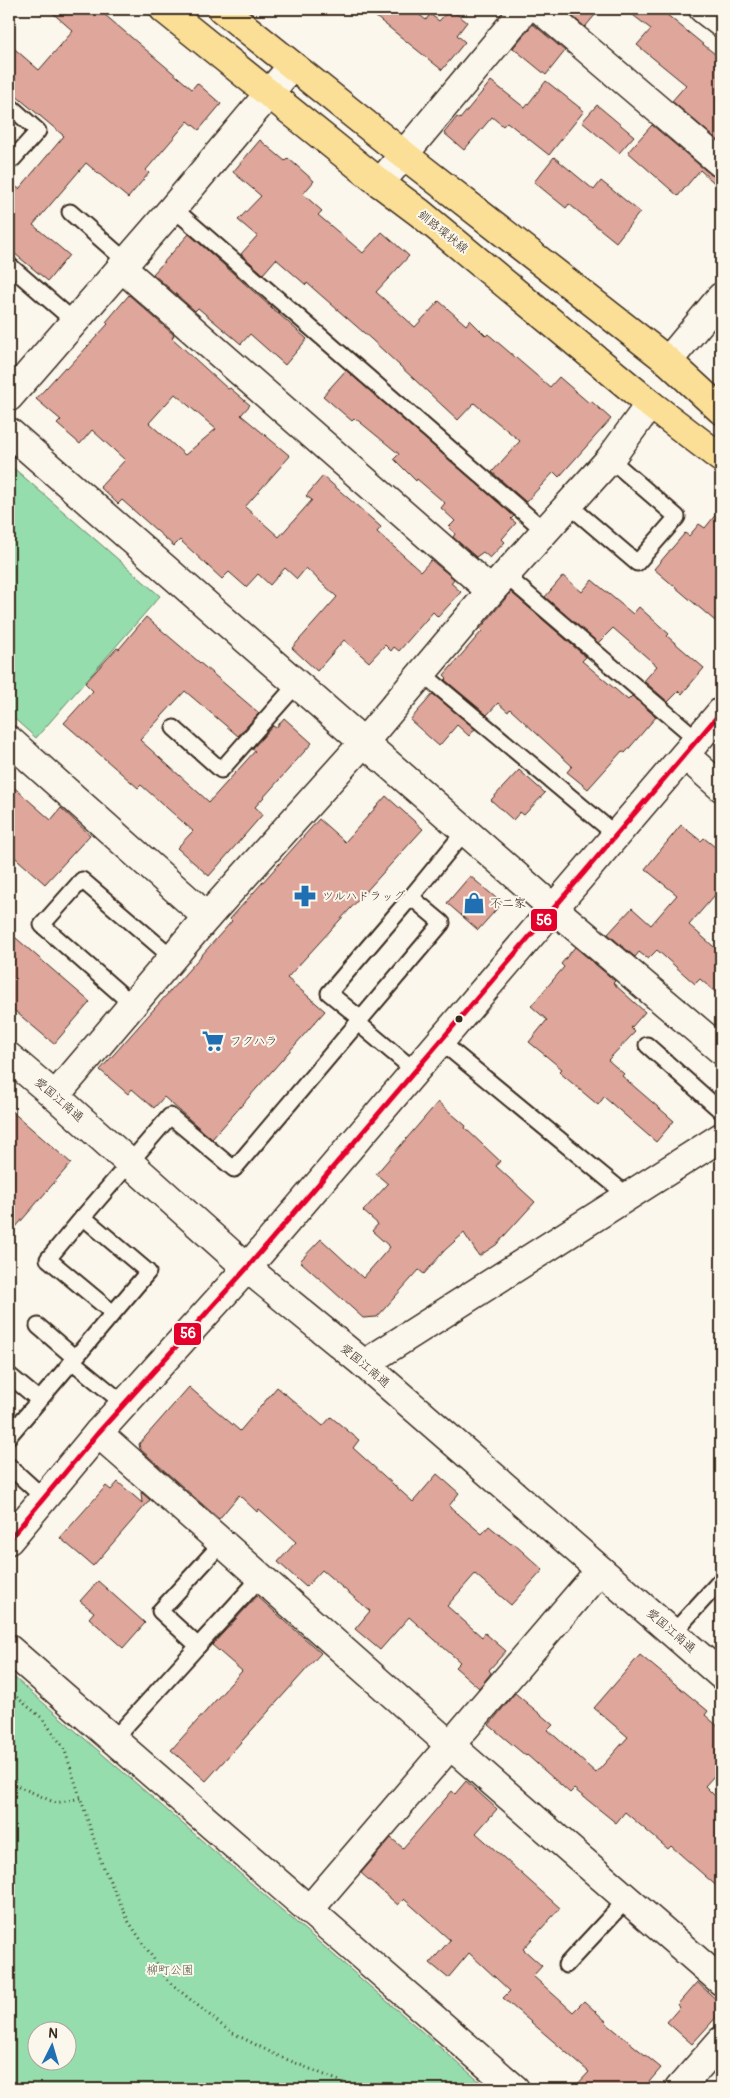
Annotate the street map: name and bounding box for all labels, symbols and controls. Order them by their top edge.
street label: 釧路環状線 [415,207,471,257]
pharmacy icon: ツルハドラッグ [292,883,318,909]
place label: ツルハドラッグ [322,889,406,904]
shop icon: 不二家 [461,890,487,916]
place label: 不二家 [490,896,526,911]
line badge: 56 [530,908,558,932]
text: 56 [536,912,552,929]
unlabelled marker [454,1014,464,1024]
supermarket icon: フクハラ [200,1028,226,1054]
place label: フクハラ [230,1034,278,1049]
street label: 愛国江南通 [31,1075,87,1125]
line badge: 56 [173,1322,202,1346]
text: 56 [180,1325,196,1342]
street label: 愛国江南通 [337,1341,393,1391]
street label: 愛国江南通 [643,1606,699,1656]
park label: 柳町公園 [146,1963,194,1978]
north arrow [28,2020,78,2070]
text: N [48,2025,59,2042]

